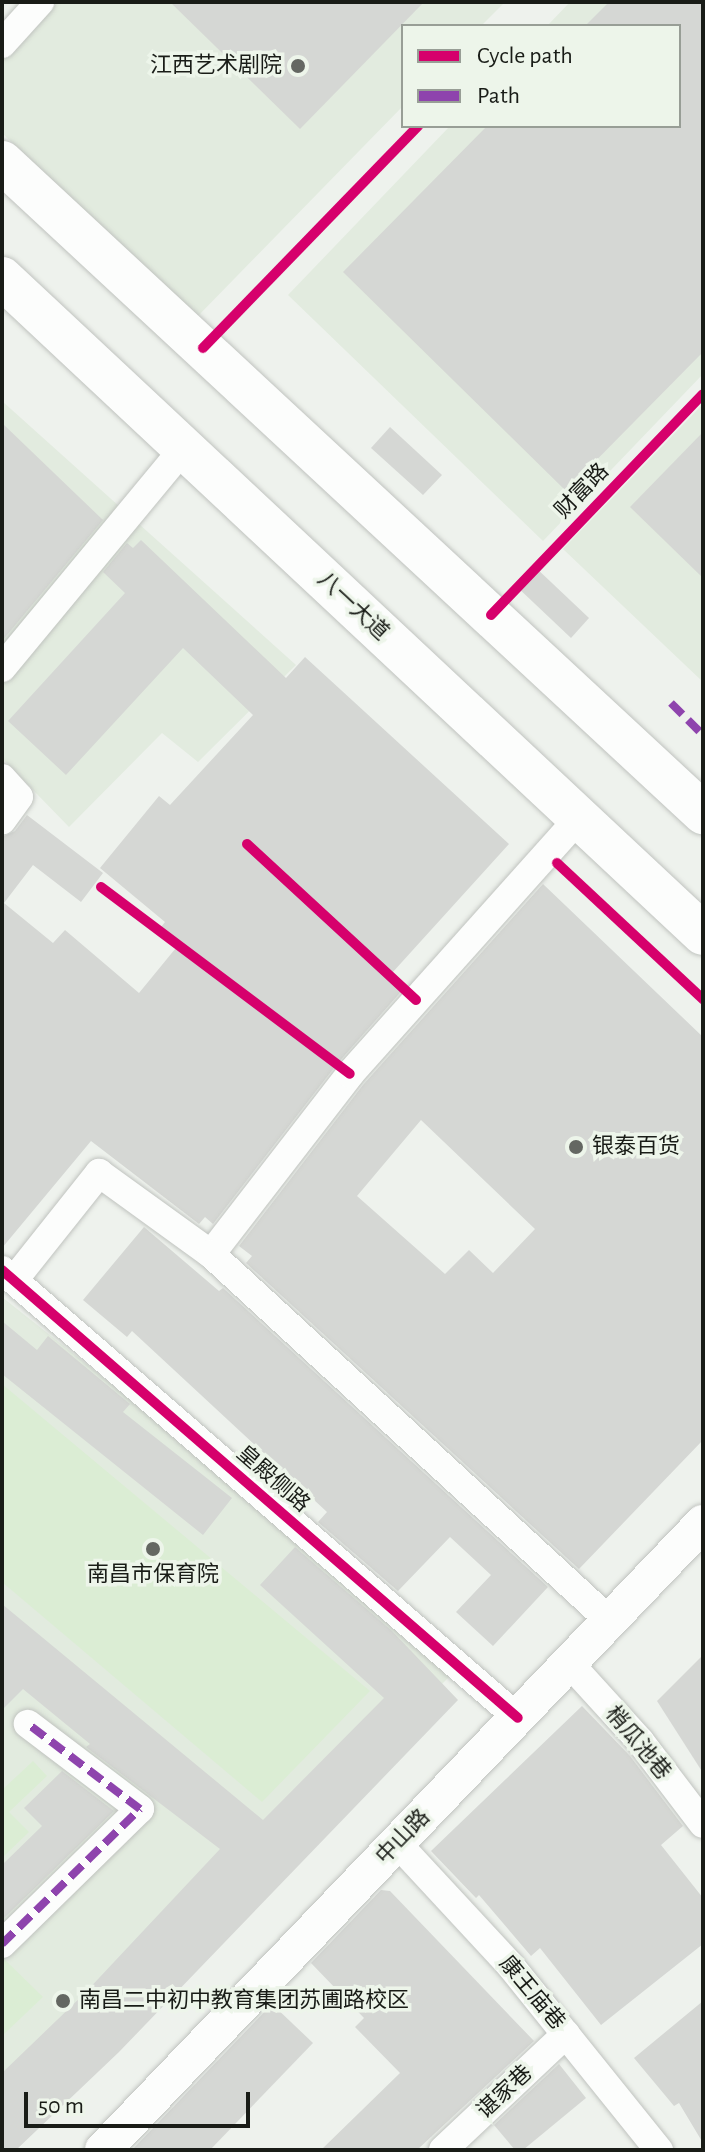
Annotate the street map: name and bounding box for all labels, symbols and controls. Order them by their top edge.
legend [401,24,681,128]
text: Cycle path [477,44,573,68]
place label: 江西艺术剧院 [150,53,282,79]
marker: 江西艺术剧院 [289,57,307,75]
text: Path [477,84,520,108]
street label: 财富路 [550,458,614,524]
street label: 八一大道 [312,566,394,646]
place label: 银泰百货 [592,1134,680,1160]
marker: 银泰百货 [567,1138,585,1156]
street label: 皇殿侧路 [231,1440,315,1518]
marker: 南昌市保育院 [144,1540,162,1558]
place label: 南昌市保育院 [87,1562,219,1588]
street label: 梢瓜池巷 [600,1701,676,1785]
street label: 中山路 [371,1804,435,1870]
street label: 康王庙巷 [494,1951,570,2035]
place label: 南昌二中初中教育集团苏圃路校区 [79,1988,409,2014]
marker: 南昌二中初中教育集团苏圃路校区 [54,1992,72,2010]
street label: 谌家巷 [472,2060,538,2124]
scale bar [28,2076,254,2126]
text: 50 m [38,2094,84,2118]

